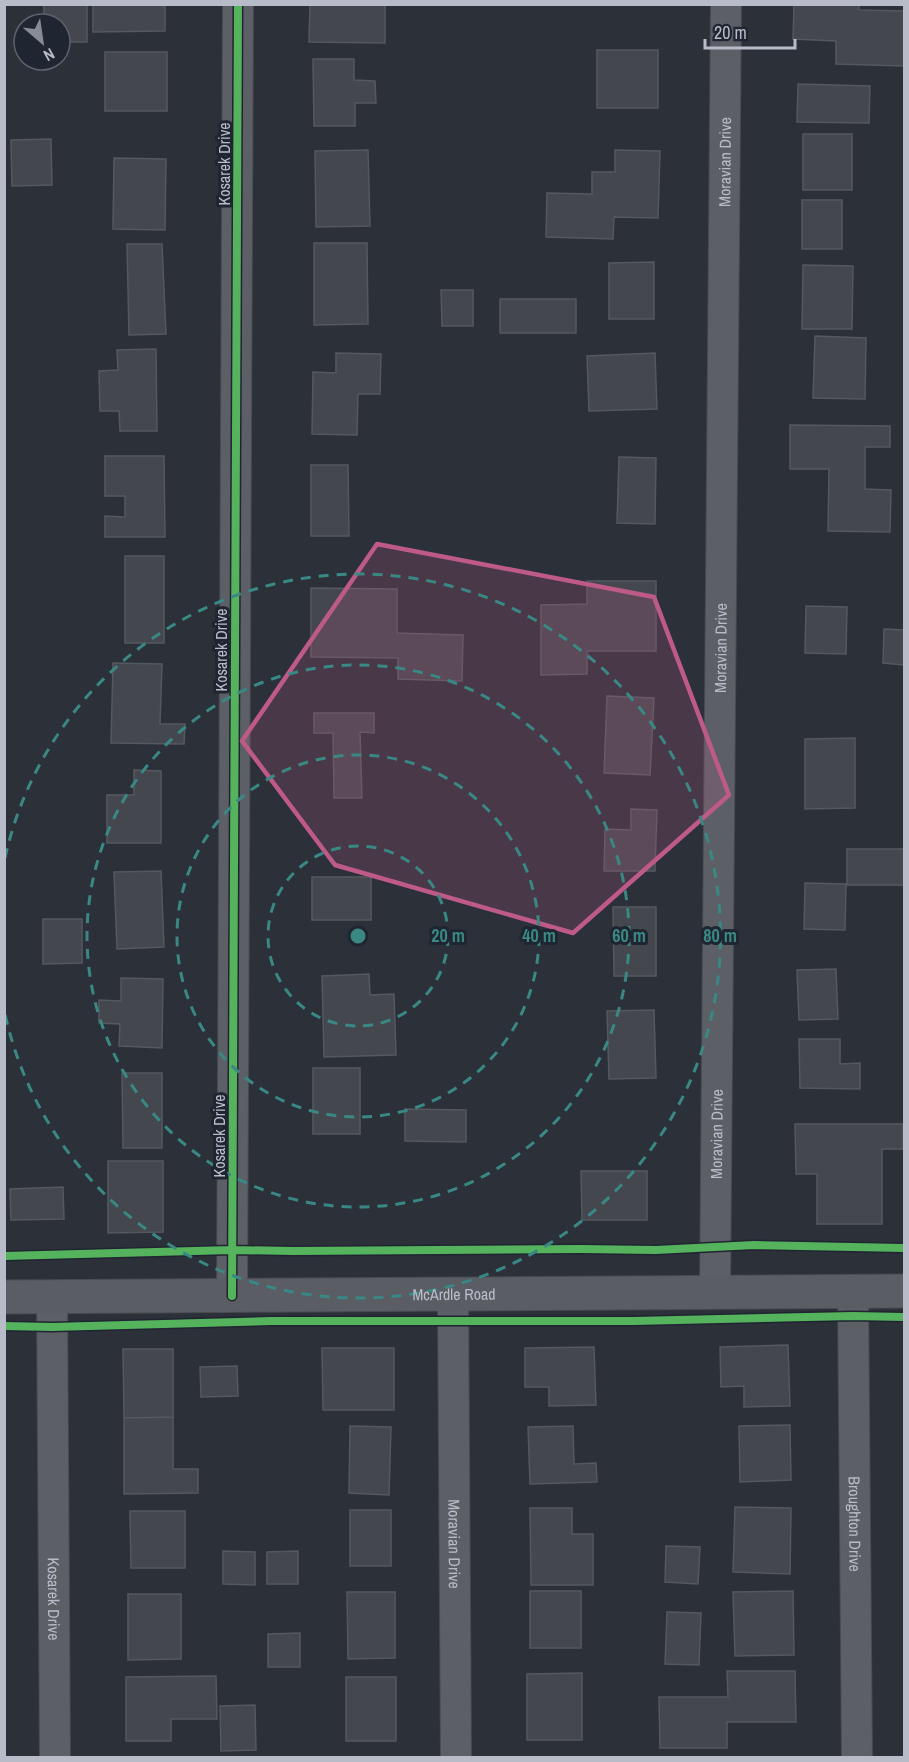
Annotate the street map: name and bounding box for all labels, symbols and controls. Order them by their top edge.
north arrow [12,12,72,72]
scale bar [705,12,795,50]
text: 20 m [714,20,747,45]
text: N [40,43,59,67]
street label: Moravian Drive [713,117,736,207]
street label: Kosarek Drive [213,122,235,206]
street label: Moravian Drive [709,603,732,693]
street label: Kosarek Drive [210,608,232,692]
text: 20 m [431,923,465,948]
text: 40 m [522,923,556,948]
text: 60 m [612,923,646,948]
text: 80 m [703,923,737,948]
centre of rings [348,926,368,946]
street label: Moravian Drive [705,1089,728,1179]
street label: Kosarek Drive [208,1094,230,1178]
street label: McArdle Road [412,1283,496,1305]
street label: Broughton Drive [844,1476,866,1572]
street label: Moravian Drive [443,1499,466,1589]
street label: Kosarek Drive [43,1557,65,1641]

